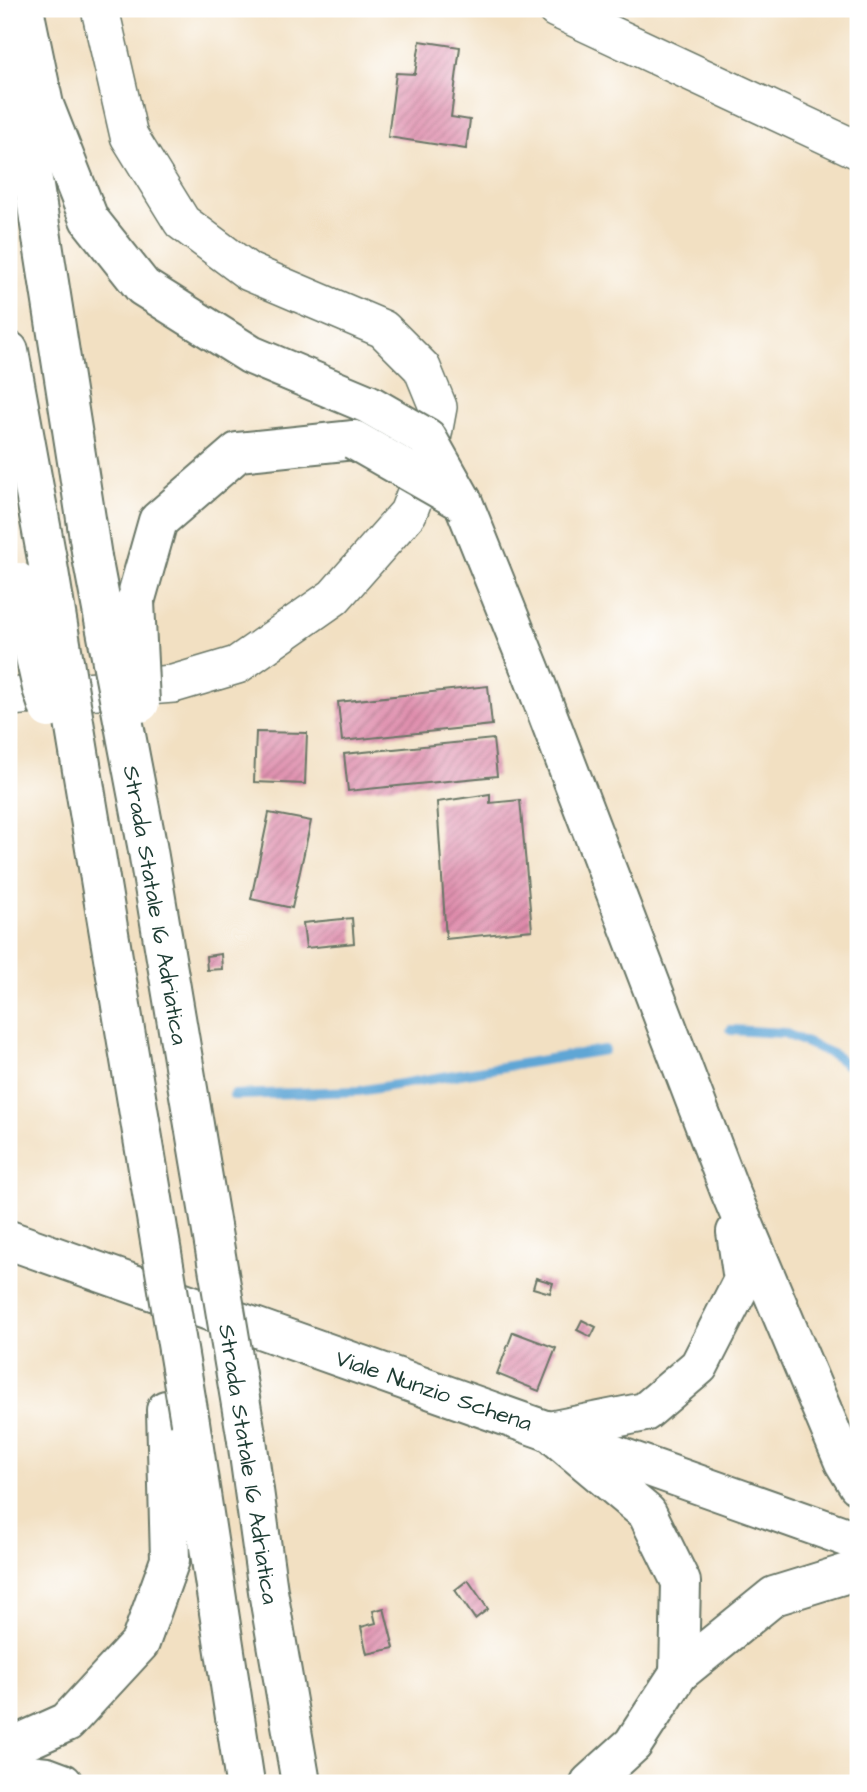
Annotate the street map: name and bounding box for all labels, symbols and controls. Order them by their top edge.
street label: Strada Statale 16 Adriatica [115,763,195,1048]
street label: Strada Statale 16 Adriatica [210,1322,286,1607]
street label: Viale Nunzio Schena [331,1342,536,1440]

